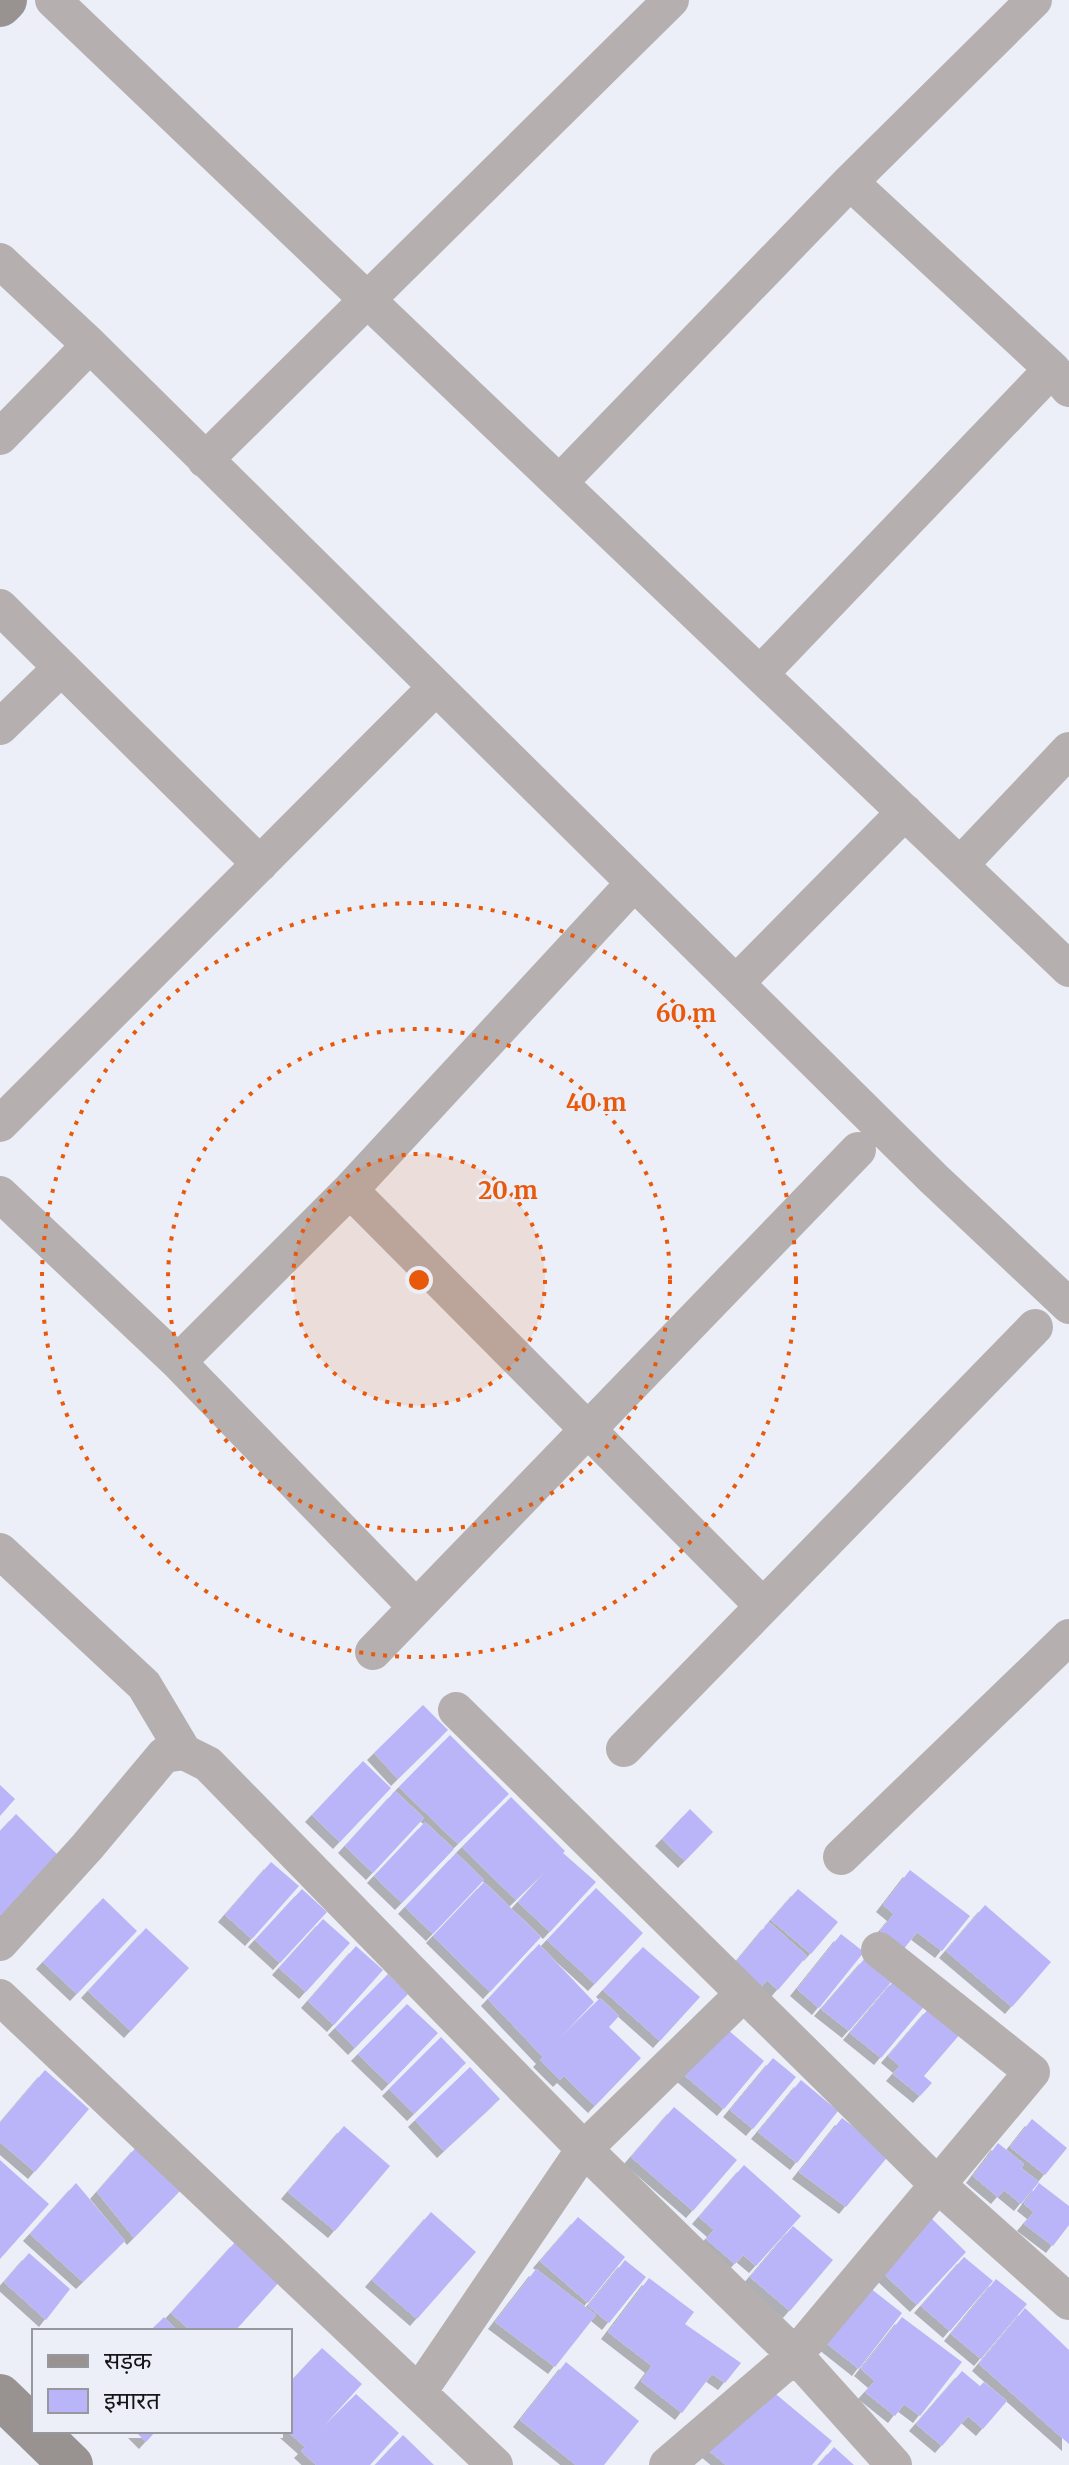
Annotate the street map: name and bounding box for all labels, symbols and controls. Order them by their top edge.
text: 60 m [656,998,716,1029]
text: 40 m [566,1087,626,1118]
text: 20 m [478,1175,538,1206]
centre of rings [405,1266,433,1294]
legend [32,2329,292,2433]
text: सड़क [104,2345,152,2376]
text: इमारत [104,2385,161,2416]

